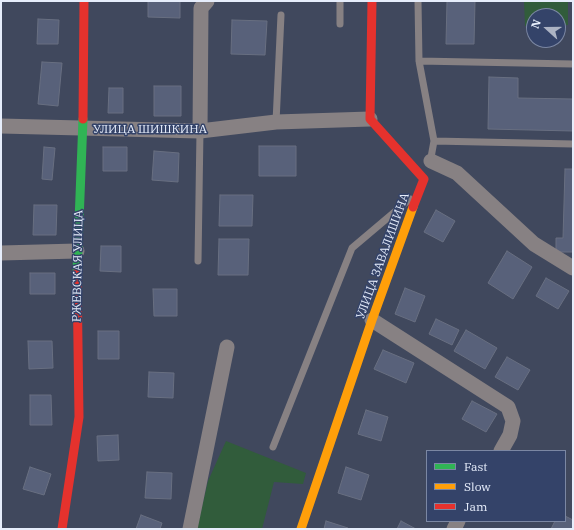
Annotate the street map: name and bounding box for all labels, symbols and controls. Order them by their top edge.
north arrow [526,8,566,48]
text: N [528,17,544,31]
street label: УЛИЦА ШИШКИНА [93,123,207,137]
street label: УЛИЦА ЗАВАЛИШИНА [353,191,413,321]
street label: РЖЕВСКАЯ УЛИЦА [70,210,86,322]
legend [426,450,566,522]
text: Fast [464,459,488,474]
text: Slow [464,479,491,494]
text: Jam [464,499,487,514]

